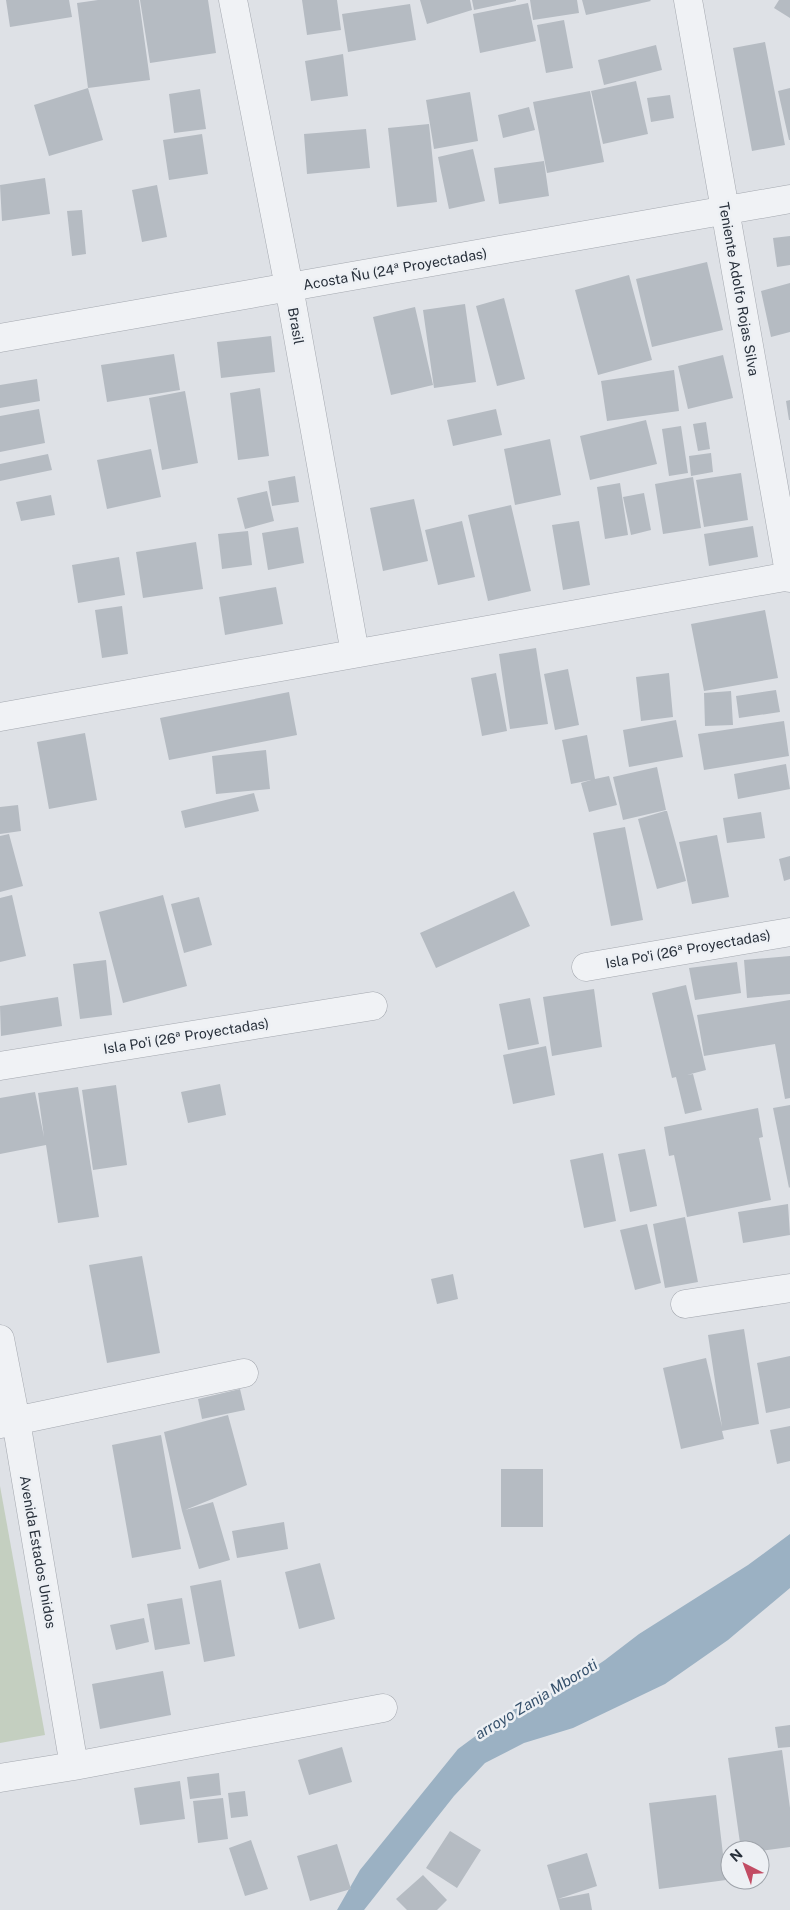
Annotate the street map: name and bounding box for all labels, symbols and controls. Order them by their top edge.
street label: Teniente Adolfo Rojas Silva [716,201,762,377]
street label: Acosta Ñu (24ª Proyectadas) [302,244,488,293]
street label: Brasil [285,306,307,346]
street label: Isla Po'i (26ª Proyectadas) [604,927,772,971]
street label: Isla Po'i (26ª Proyectadas) [102,1015,270,1057]
street label: Avenida Estados Unidos [17,1474,59,1630]
water label: arroyo Zanja Mboroti [472,1656,601,1742]
north arrow [720,1840,770,1890]
text: N [727,1846,746,1865]

